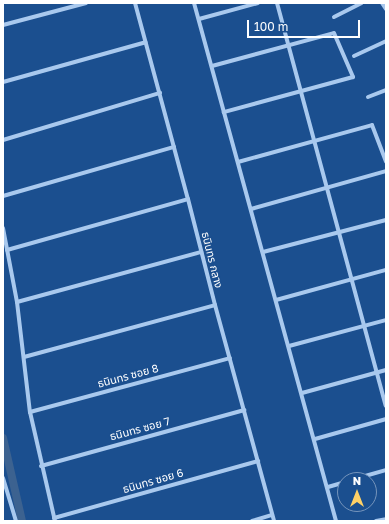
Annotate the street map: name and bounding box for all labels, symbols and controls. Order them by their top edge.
scale bar [249,12,362,38]
text: 100 m [254,19,288,34]
street label: ธนินทร กลาง [199,230,225,290]
street label: ธนินทร ซอย 8 [96,362,160,390]
street label: ธนินทร ซอย 7 [108,415,172,443]
street label: ธนินทร ซอย 6 [121,466,185,496]
north arrow [337,472,377,512]
text: N [353,474,361,487]

